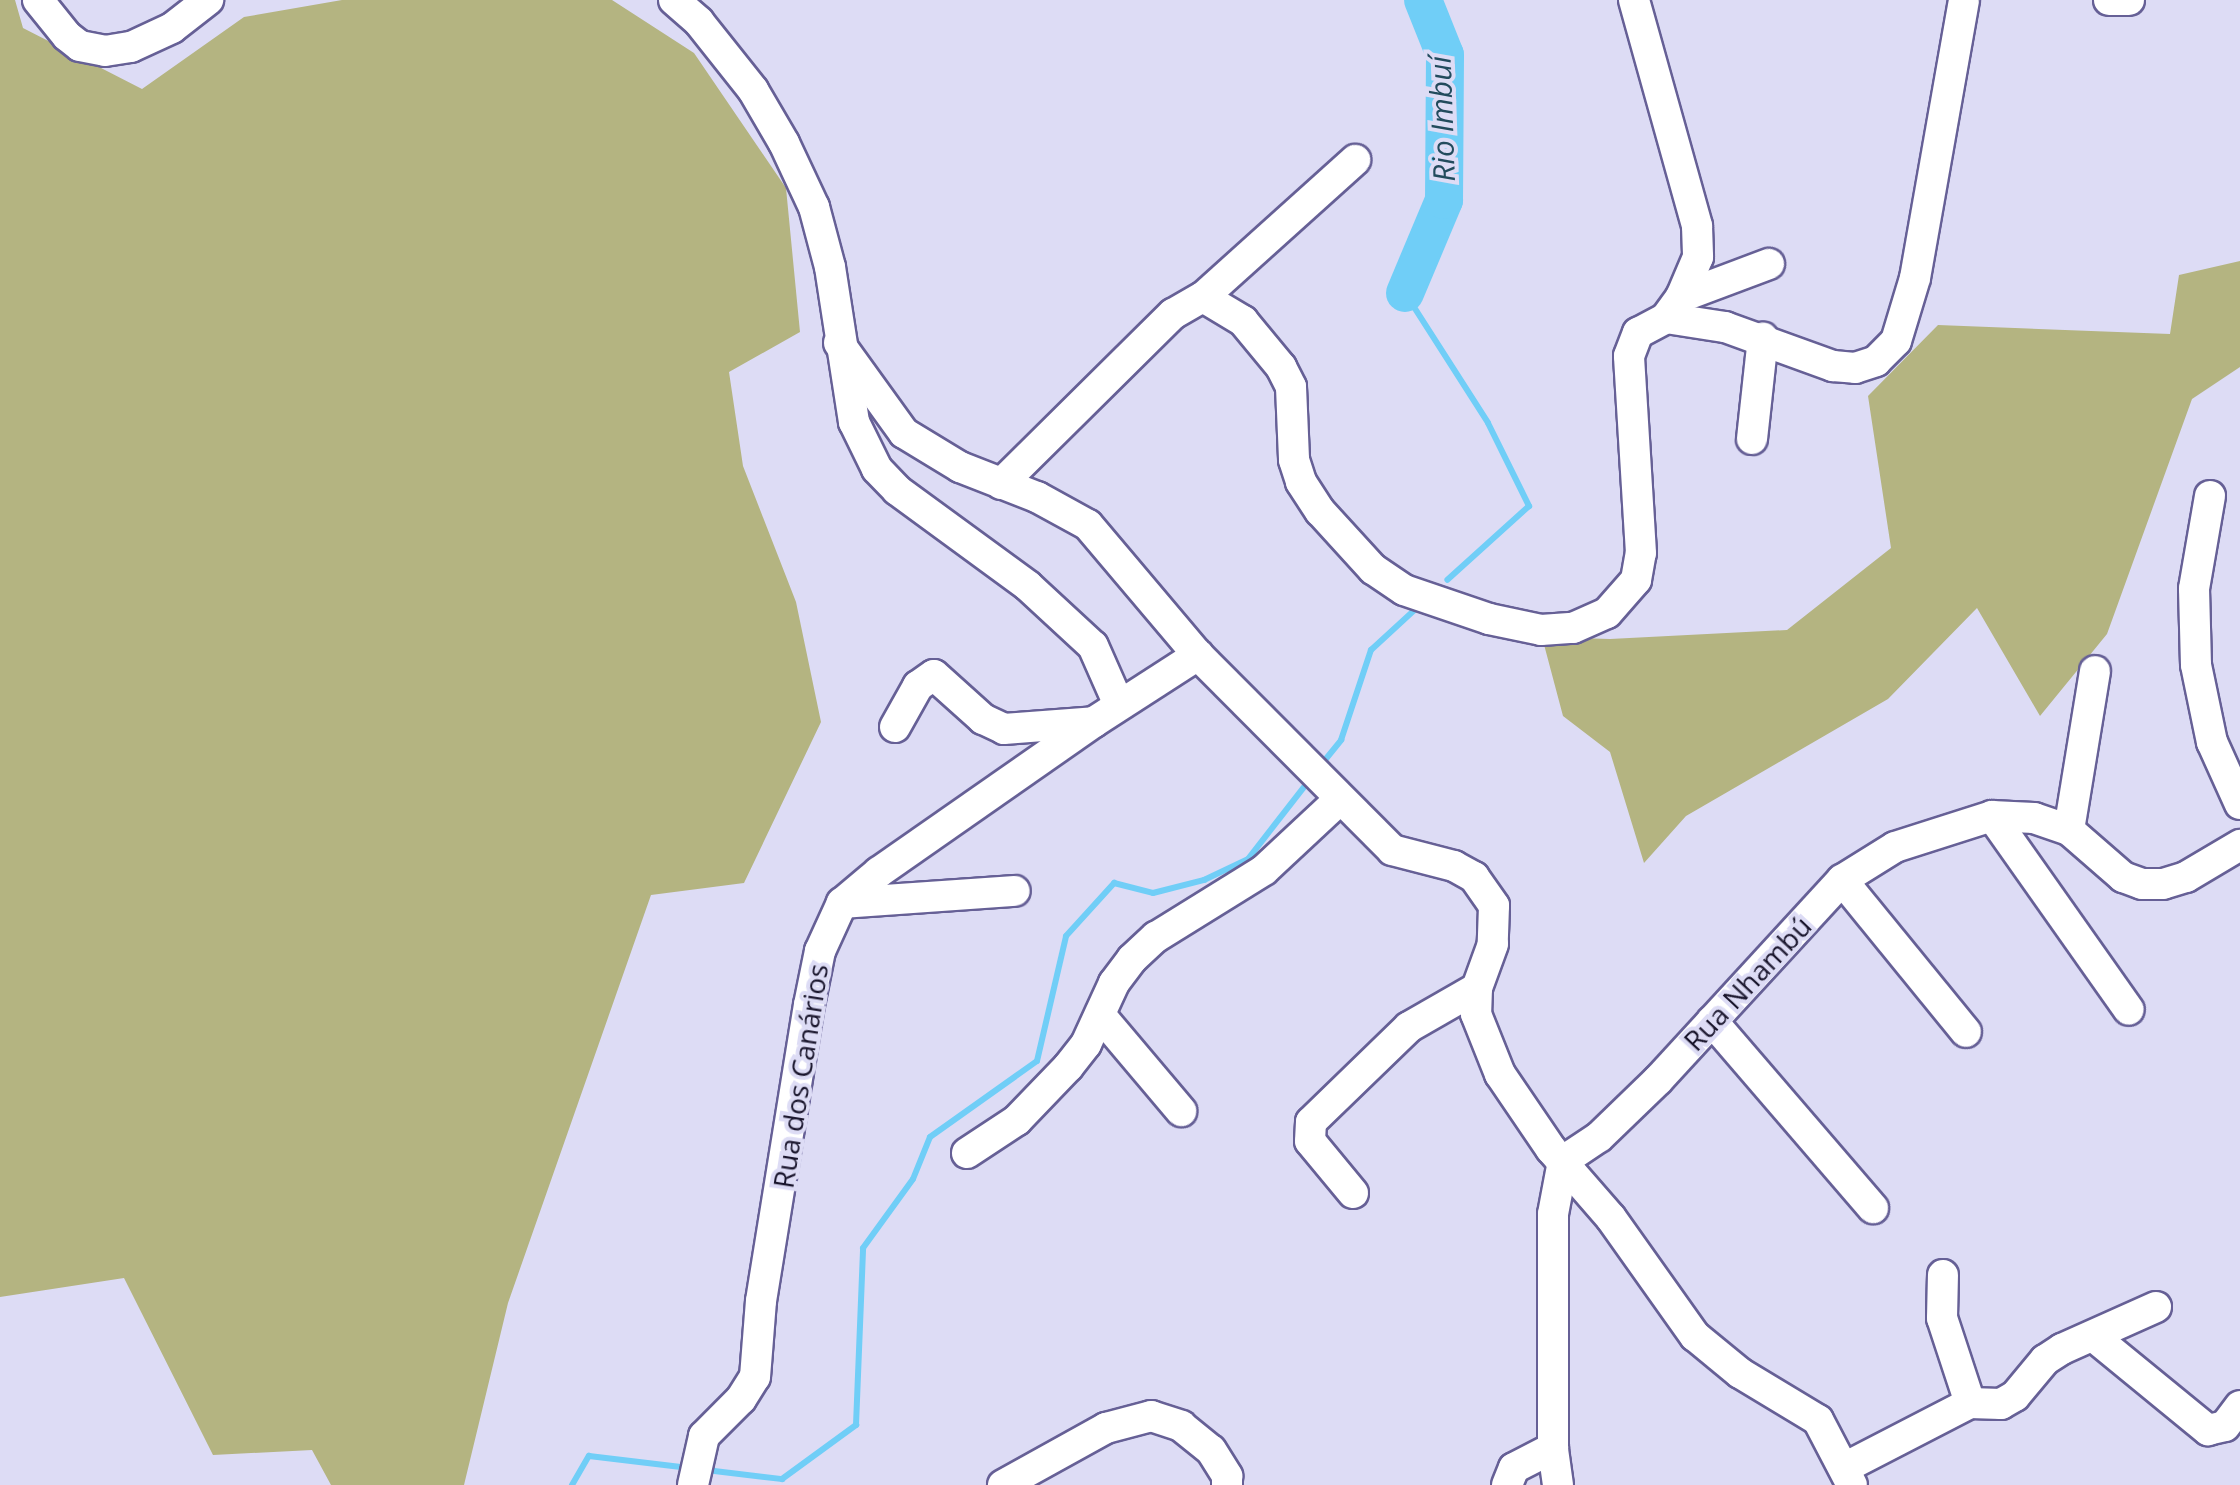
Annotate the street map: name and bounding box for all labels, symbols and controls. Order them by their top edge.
water label: Rio Imbuí [1422,55,1462,183]
street label: Rua Nhambú [1676,909,1818,1057]
street label: Rua dos Canários [766,962,834,1190]

